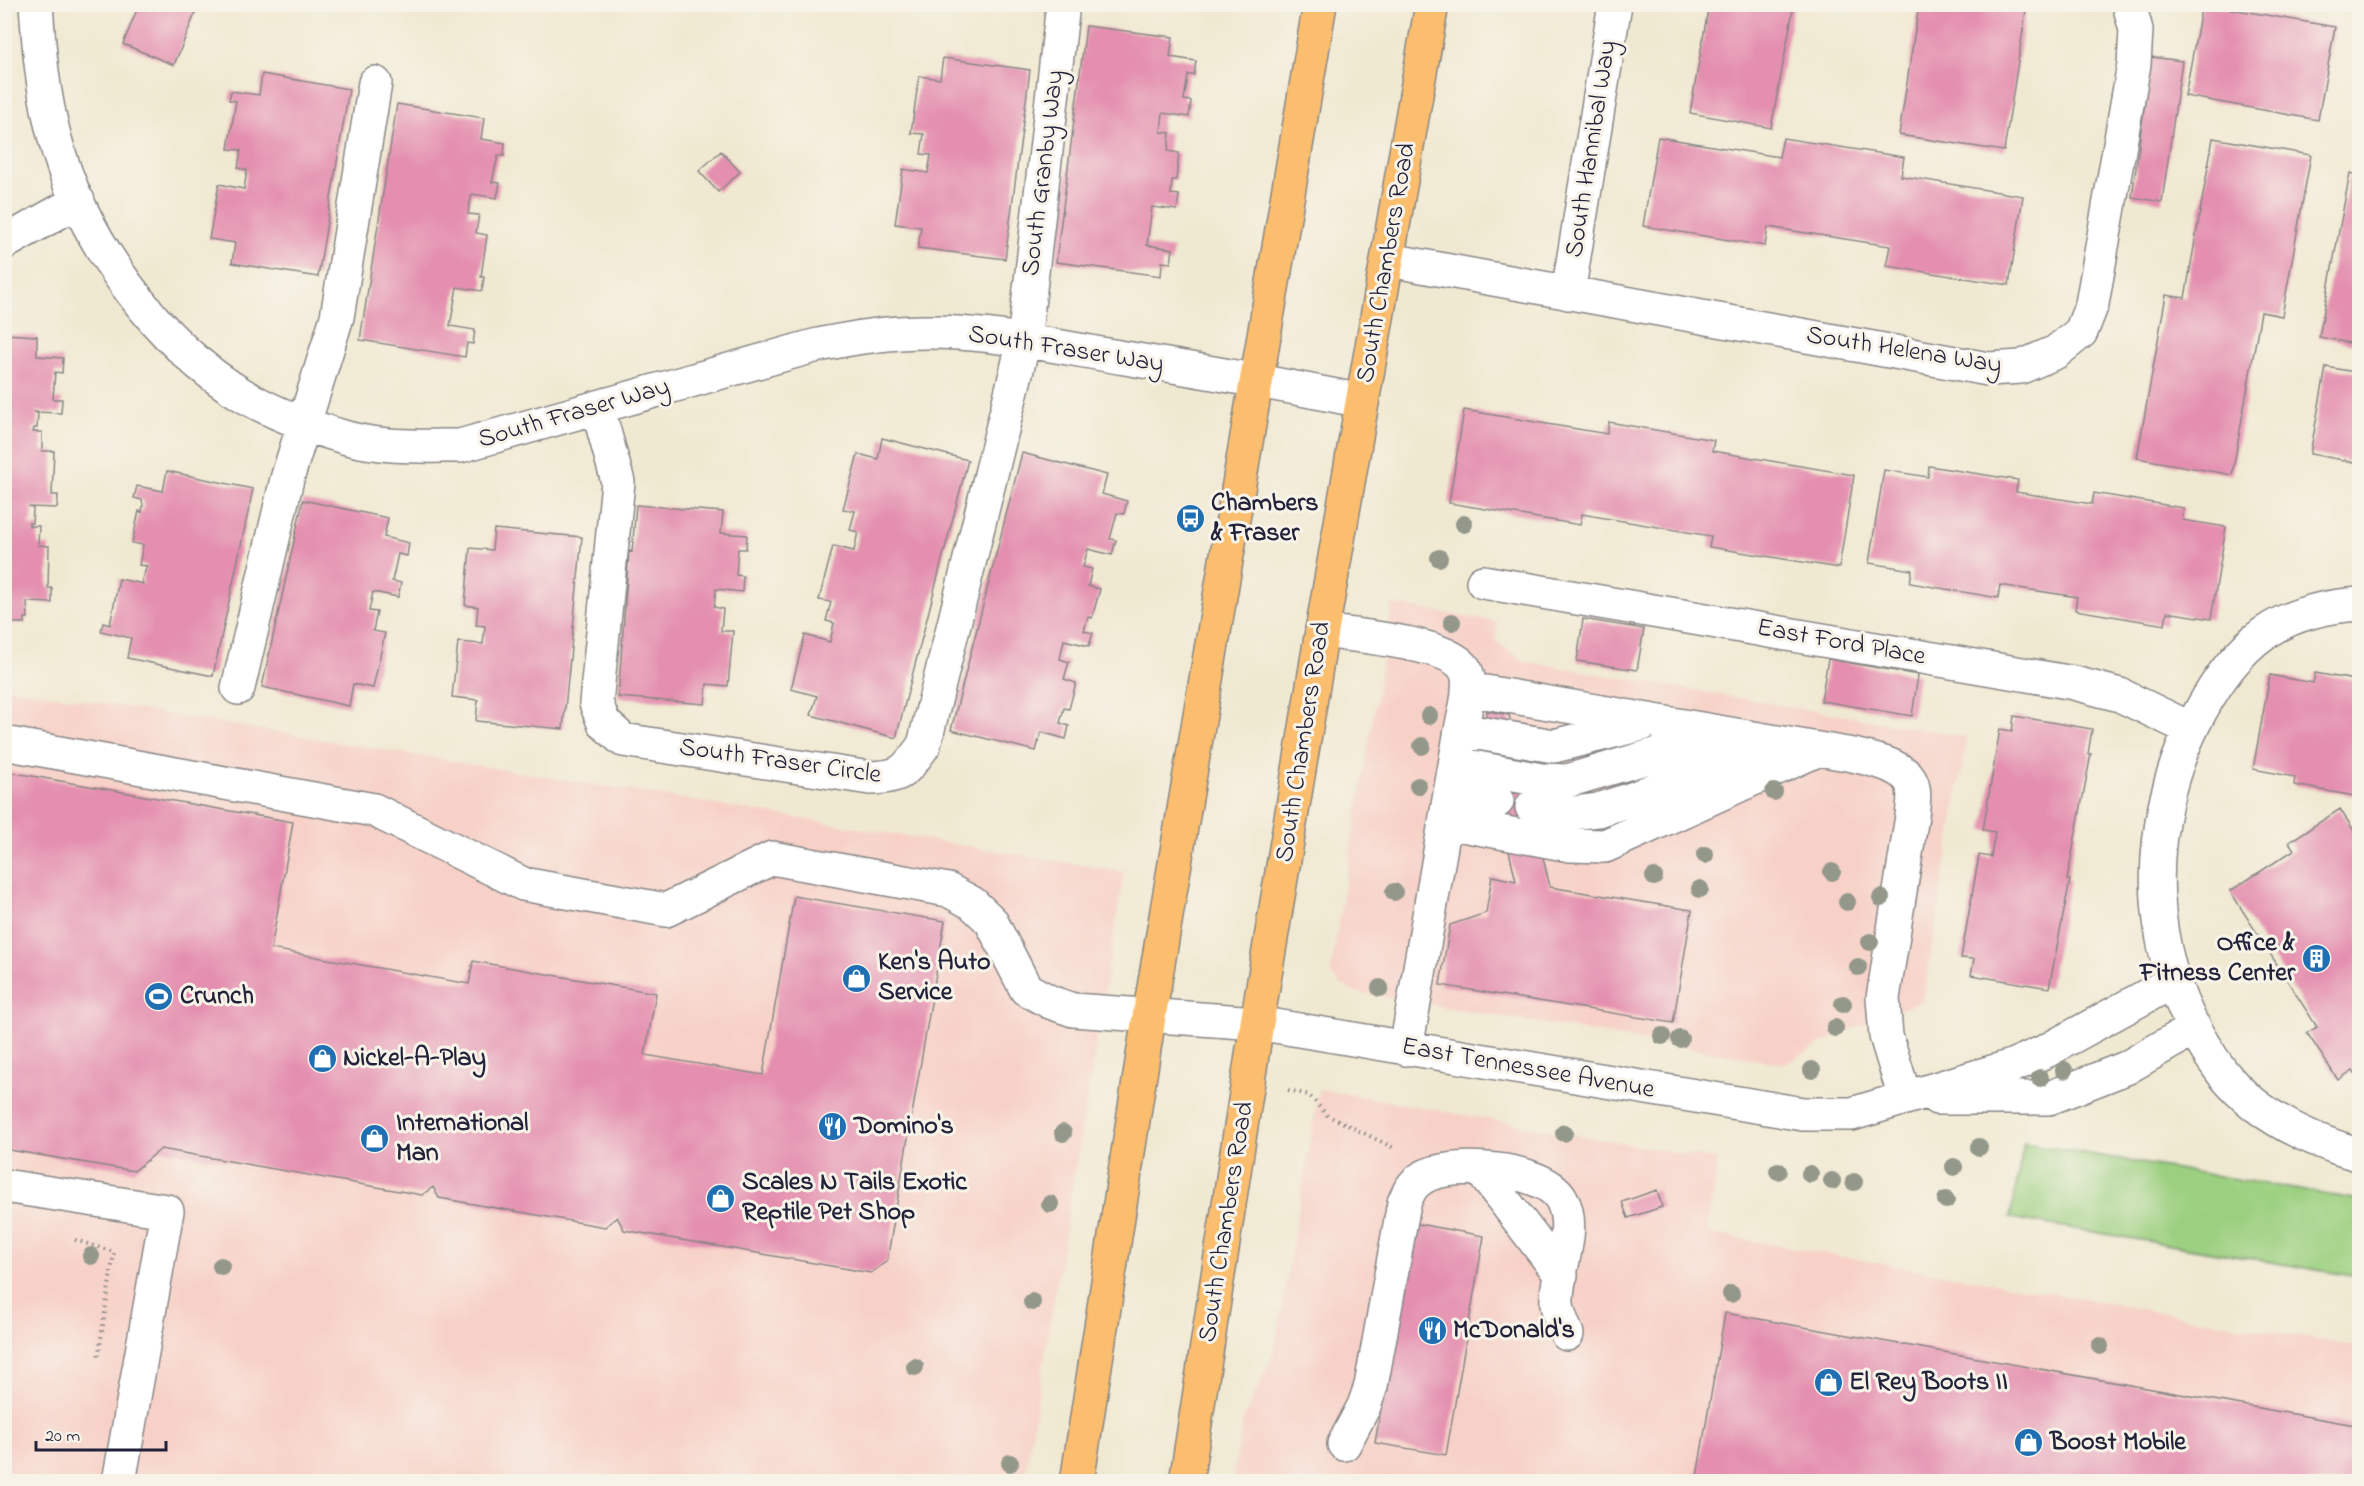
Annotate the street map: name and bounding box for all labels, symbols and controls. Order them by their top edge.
street label: South Hannibal Way [1556,38,1628,260]
street label: South Granby Way [1013,68,1075,278]
street label: South Chambers Road [1347,140,1427,386]
street label: South Fraser Way [965,316,1167,384]
street label: South Helena Way [1804,317,2004,385]
street label: South Fraser Way [474,369,674,459]
place label: Chambers & Fraser [1210,485,1319,553]
bus stop icon: Chambers & Fraser [1174,503,1206,535]
street label: East Ford Place [1754,609,1929,677]
street label: South Chambers Road [1266,619,1342,865]
street label: South Fraser Circle [677,729,884,795]
place label: Office & Fitness Center [2138,925,2296,993]
building icon: Office & Fitness Center [2300,943,2332,975]
place label: Ken's Auto Service [878,944,991,1012]
shop icon: Ken's Auto Service [841,962,873,994]
place label: Crunch [180,978,254,1016]
sports icon: Crunch [143,981,175,1013]
street label: East Tennessee Avenue [1399,1028,1658,1110]
place label: Nickel-A-Play [343,1040,486,1078]
shop icon: Nickel-A-Play [306,1043,338,1075]
street label: South Chambers Road [1189,1099,1265,1345]
place label: International Man [396,1105,528,1173]
place label: Domino's [853,1108,954,1146]
restaurant icon: Domino's [817,1111,849,1143]
shop icon: International Man [359,1123,391,1155]
place label: Scales N Tails Exotic Reptile Pet Shop [742,1164,968,1232]
shop icon: Scales N Tails Exotic Reptile Pet Shop [705,1182,737,1214]
place label: McDonald's [1453,1312,1575,1350]
restaurant icon: McDonald's [1416,1315,1448,1347]
place label: El Rey Boots II [1849,1364,2008,1402]
shop icon: El Rey Boots II [1812,1367,1844,1399]
scale bar [36,1414,166,1452]
text: 20 m [45,1424,80,1450]
place label: Boost Mobile [2049,1424,2187,1462]
shop icon: Boost Mobile [2013,1427,2045,1459]

